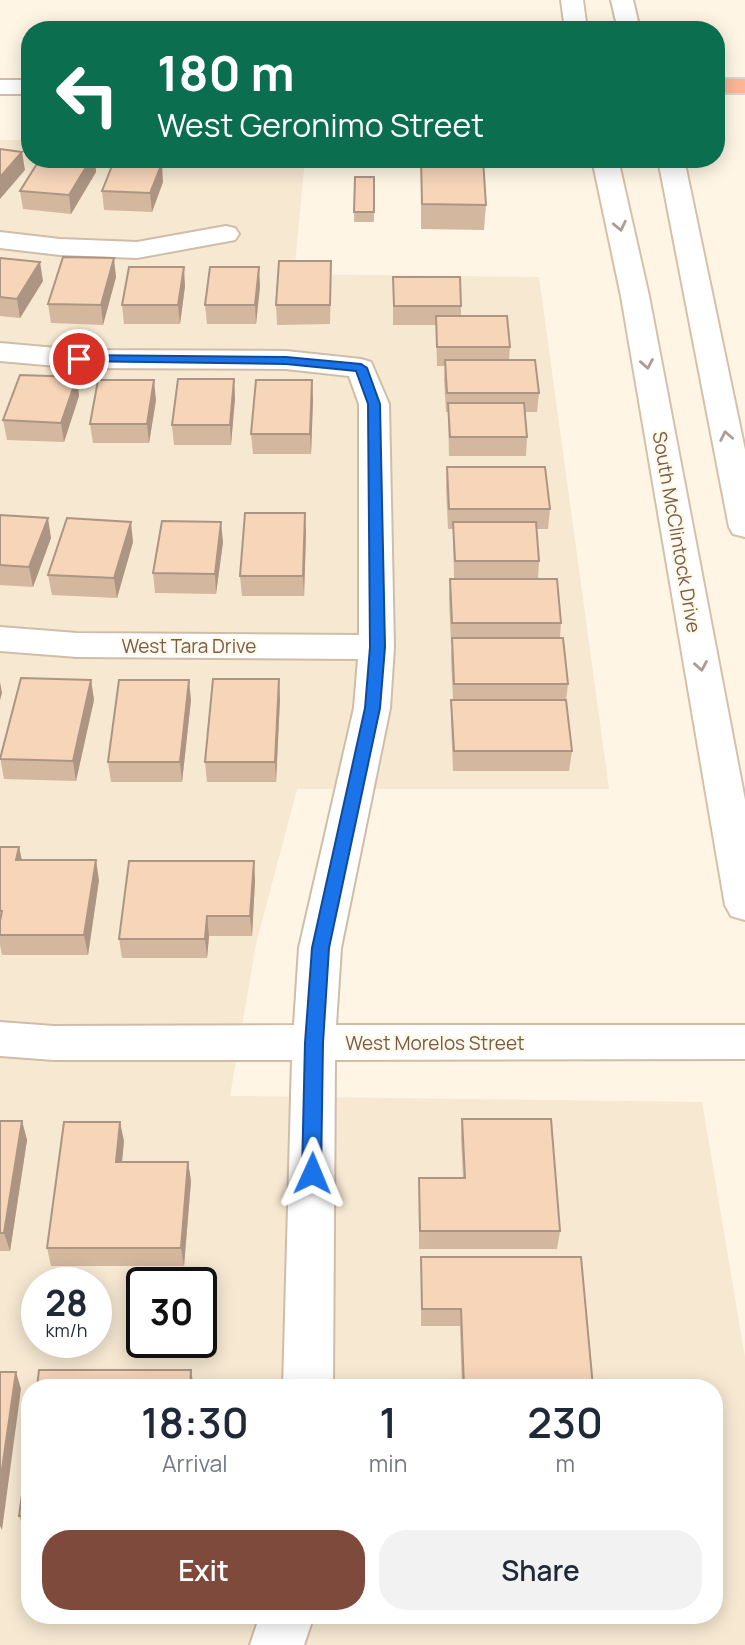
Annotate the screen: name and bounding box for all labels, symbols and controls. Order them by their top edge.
text: 180 m [157,39,295,106]
icon: left [42,49,133,140]
text: West Geronimo Street [157,103,484,147]
one-way arrow [611,220,626,232]
pin [49,329,109,389]
icon: arrive [60,340,98,378]
one-way arrow [638,358,653,370]
street label: South McClintock Drive [647,429,707,635]
one-way arrow [720,430,735,442]
street label: West Tara Drive [122,633,256,659]
one-way arrow [693,661,708,672]
street label: West Morelos Street [345,1030,525,1056]
position arrow [275,1136,349,1210]
speed limit sign: 30 [126,1267,217,1358]
text: 28 [45,1279,88,1327]
text: km/h [46,1318,87,1342]
text: 18:30 [141,1393,249,1451]
text: 1 [379,1393,397,1451]
text: 230 [527,1393,603,1451]
text: Arrival [162,1447,228,1479]
text: min [369,1447,407,1479]
text: m [555,1447,575,1479]
button: Exit [42,1530,365,1610]
button: Share [379,1530,702,1610]

